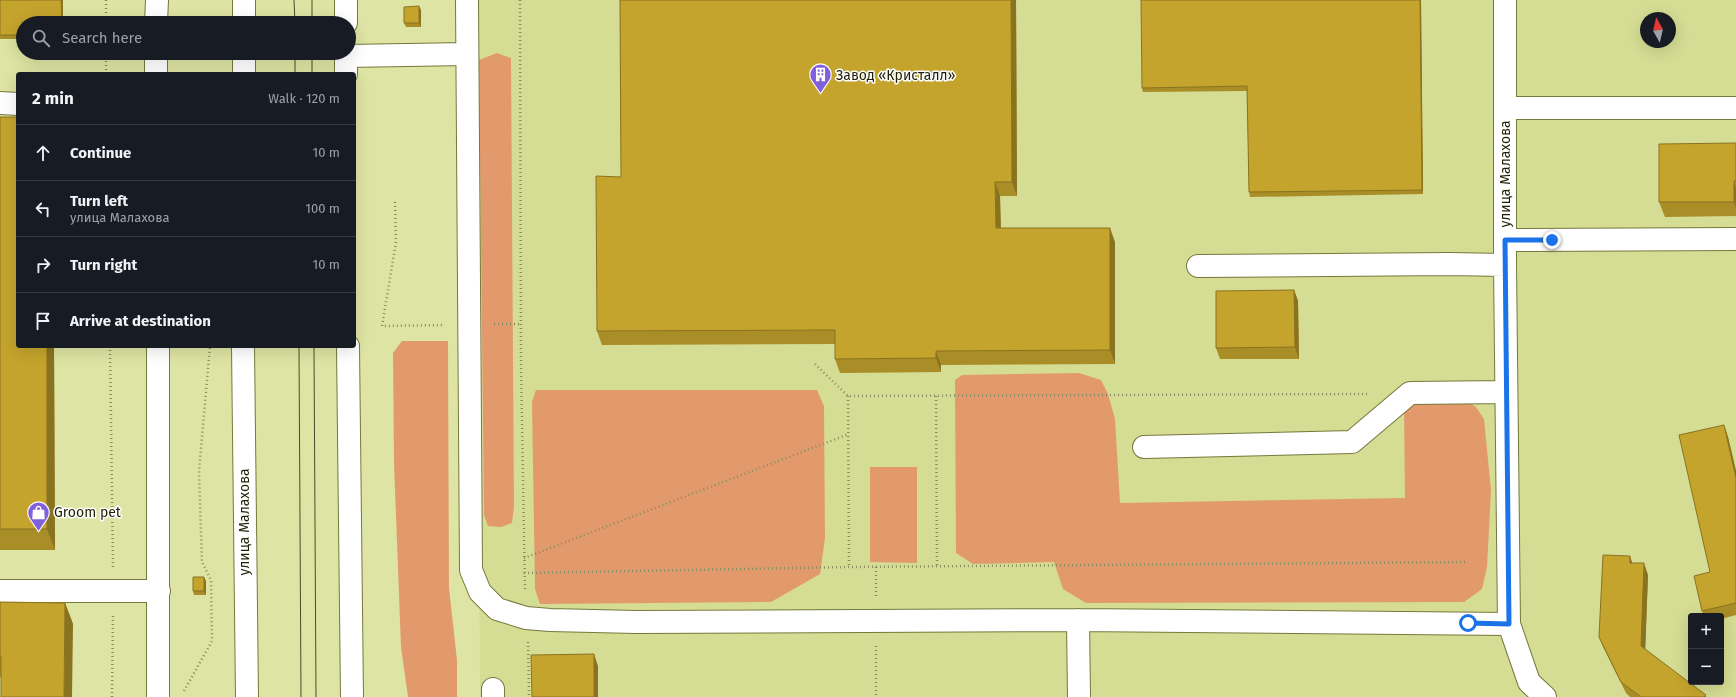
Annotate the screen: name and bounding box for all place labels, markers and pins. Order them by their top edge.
building icon: Завод «Кристалл» [808,62,834,95]
place label: Завод «Кристалл» [836,67,956,84]
shop icon: Groom pet [25,499,51,532]
place label: Groom pet [54,504,122,521]

